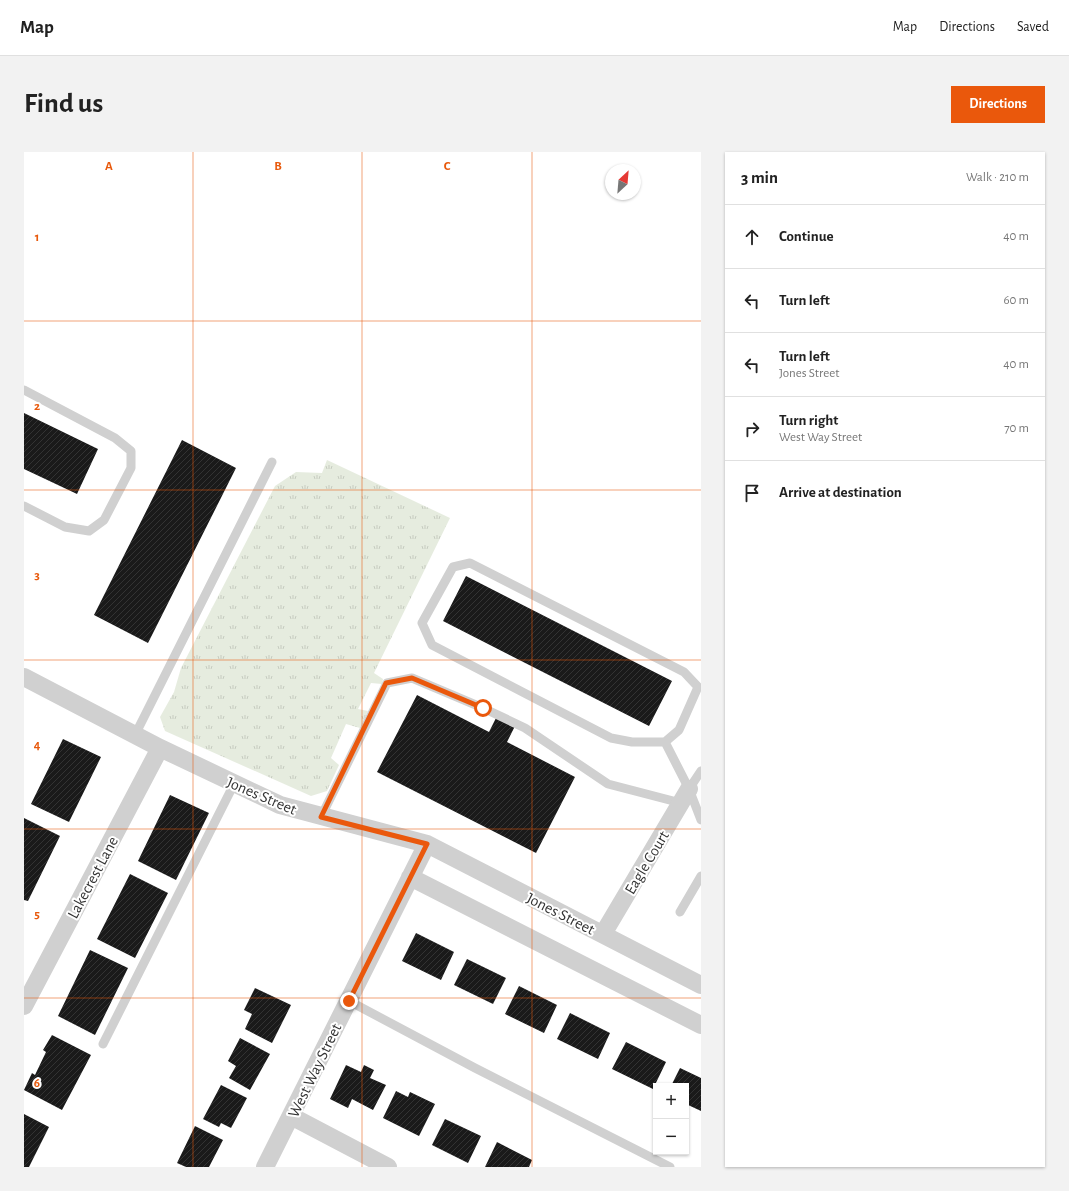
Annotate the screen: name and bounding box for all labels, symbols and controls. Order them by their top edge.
text: Map [20,18,54,37]
text: Map [893,20,917,34]
text: Directions [939,20,995,34]
text: Saved [1017,20,1049,34]
button: Directions [951,86,1045,123]
text: Find us [24,90,103,118]
text: A [105,160,113,173]
text: B [274,160,282,173]
text: C [444,160,451,173]
north arrow [605,164,641,200]
text: 3 min [741,169,778,186]
text: Walk · 210 m [966,171,1029,184]
icon: ahead [741,226,763,248]
text: Continue [779,229,834,244]
text: 40 m [1003,230,1029,243]
text: 1 [35,231,39,244]
icon: left [741,290,763,312]
text: Turn left [779,293,830,308]
text: 60 m [1003,294,1029,307]
text: Turn left [779,349,830,364]
icon: left [741,354,763,376]
text: 40 m [1003,358,1029,371]
text: Jones Street [779,367,839,380]
text: 2 [34,400,40,413]
text: Turn right [779,413,838,428]
icon: right [741,418,763,440]
text: 70 m [1004,422,1029,435]
text: West Way Street [779,431,862,444]
icon: arrive [741,482,763,504]
text: Arrive at destination [779,485,902,500]
text: 3 [34,569,40,582]
route start [474,699,492,717]
text: 4 [34,739,41,752]
street label: Jones Street [224,774,299,818]
street label: Eagle Court [622,828,672,897]
street label: Lakecrest Lane [65,834,121,921]
street label: Jones Street [524,890,597,938]
text: 5 [34,908,40,921]
route end [340,992,358,1010]
street label: West Way Street [285,1021,345,1120]
text: 6 [34,1077,40,1090]
map controls [653,1083,689,1155]
button: + [653,1083,689,1119]
button: − [653,1119,689,1155]

